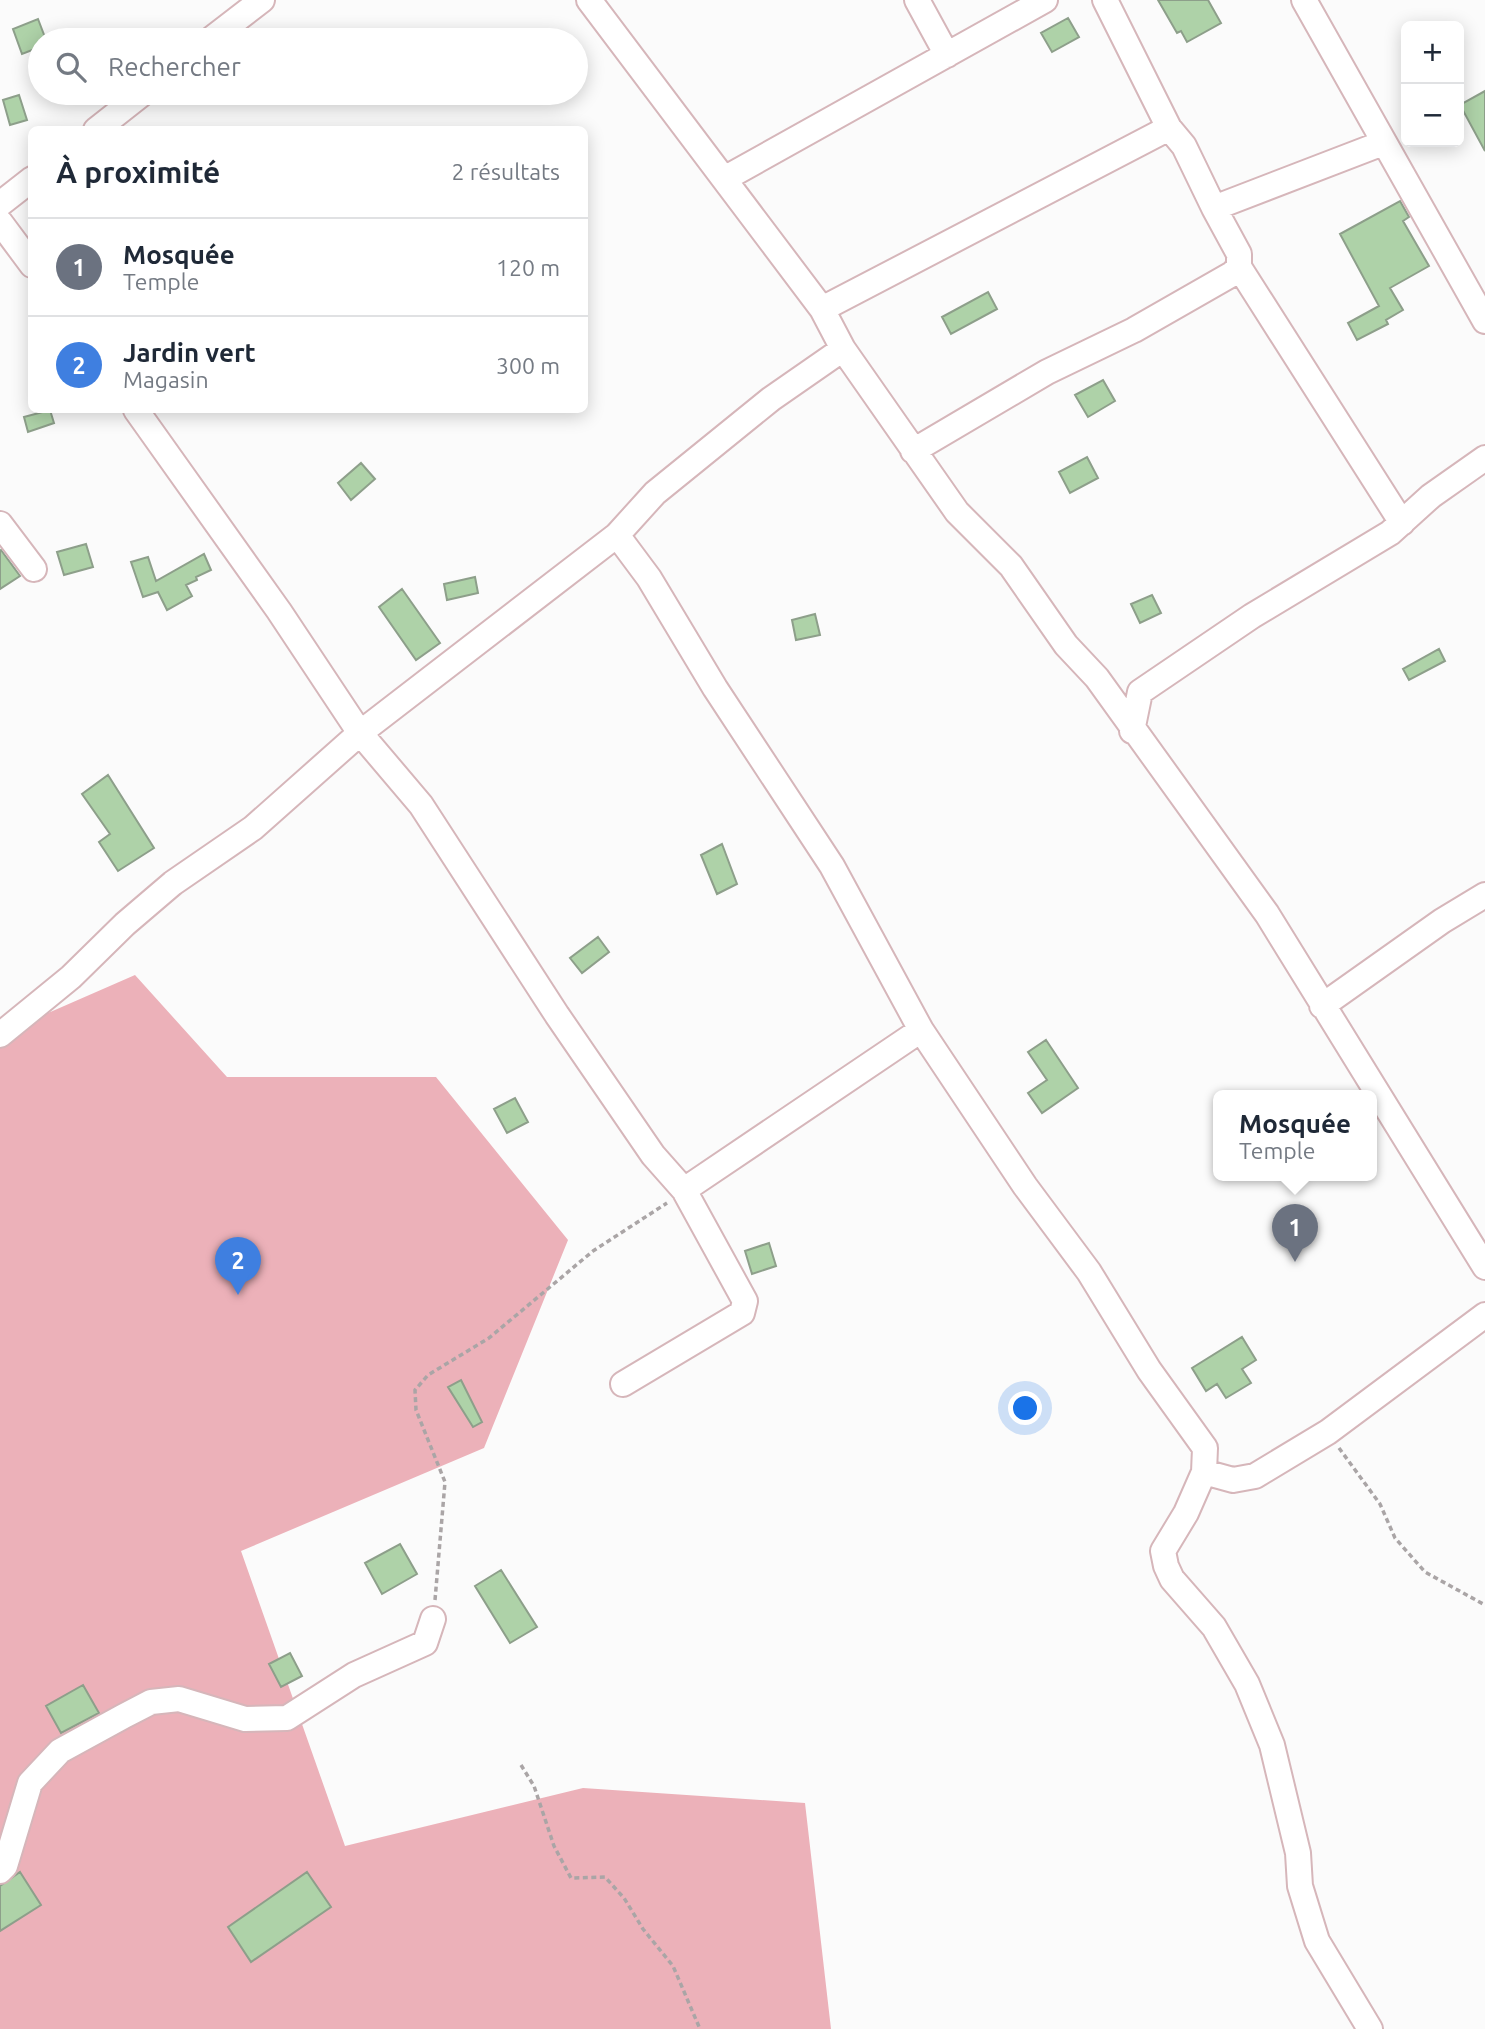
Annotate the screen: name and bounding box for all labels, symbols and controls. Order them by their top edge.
map controls [1401,21,1464,147]
button: + [1401,21,1464,84]
search box [28,28,588,105]
icon: search [52,48,90,86]
text: Rechercher [108,52,241,81]
button: − [1401,84,1464,147]
text: À proximité [56,155,220,189]
text: 2 résultats [451,159,560,184]
text: Mosquée [123,240,235,269]
text: 1 [73,255,85,280]
text: 120 m [496,255,560,280]
text: Temple [123,269,199,294]
text: Jardin vert [123,338,256,367]
text: 2 [73,353,85,378]
text: 300 m [496,353,560,378]
text: Magasin [123,367,209,392]
popup [1213,1090,1377,1181]
text: Mosquée [1239,1109,1351,1138]
text: Temple [1239,1138,1316,1163]
pin: 1 [1272,1204,1318,1262]
pin: 2 [215,1237,261,1295]
your location [1008,1391,1042,1425]

